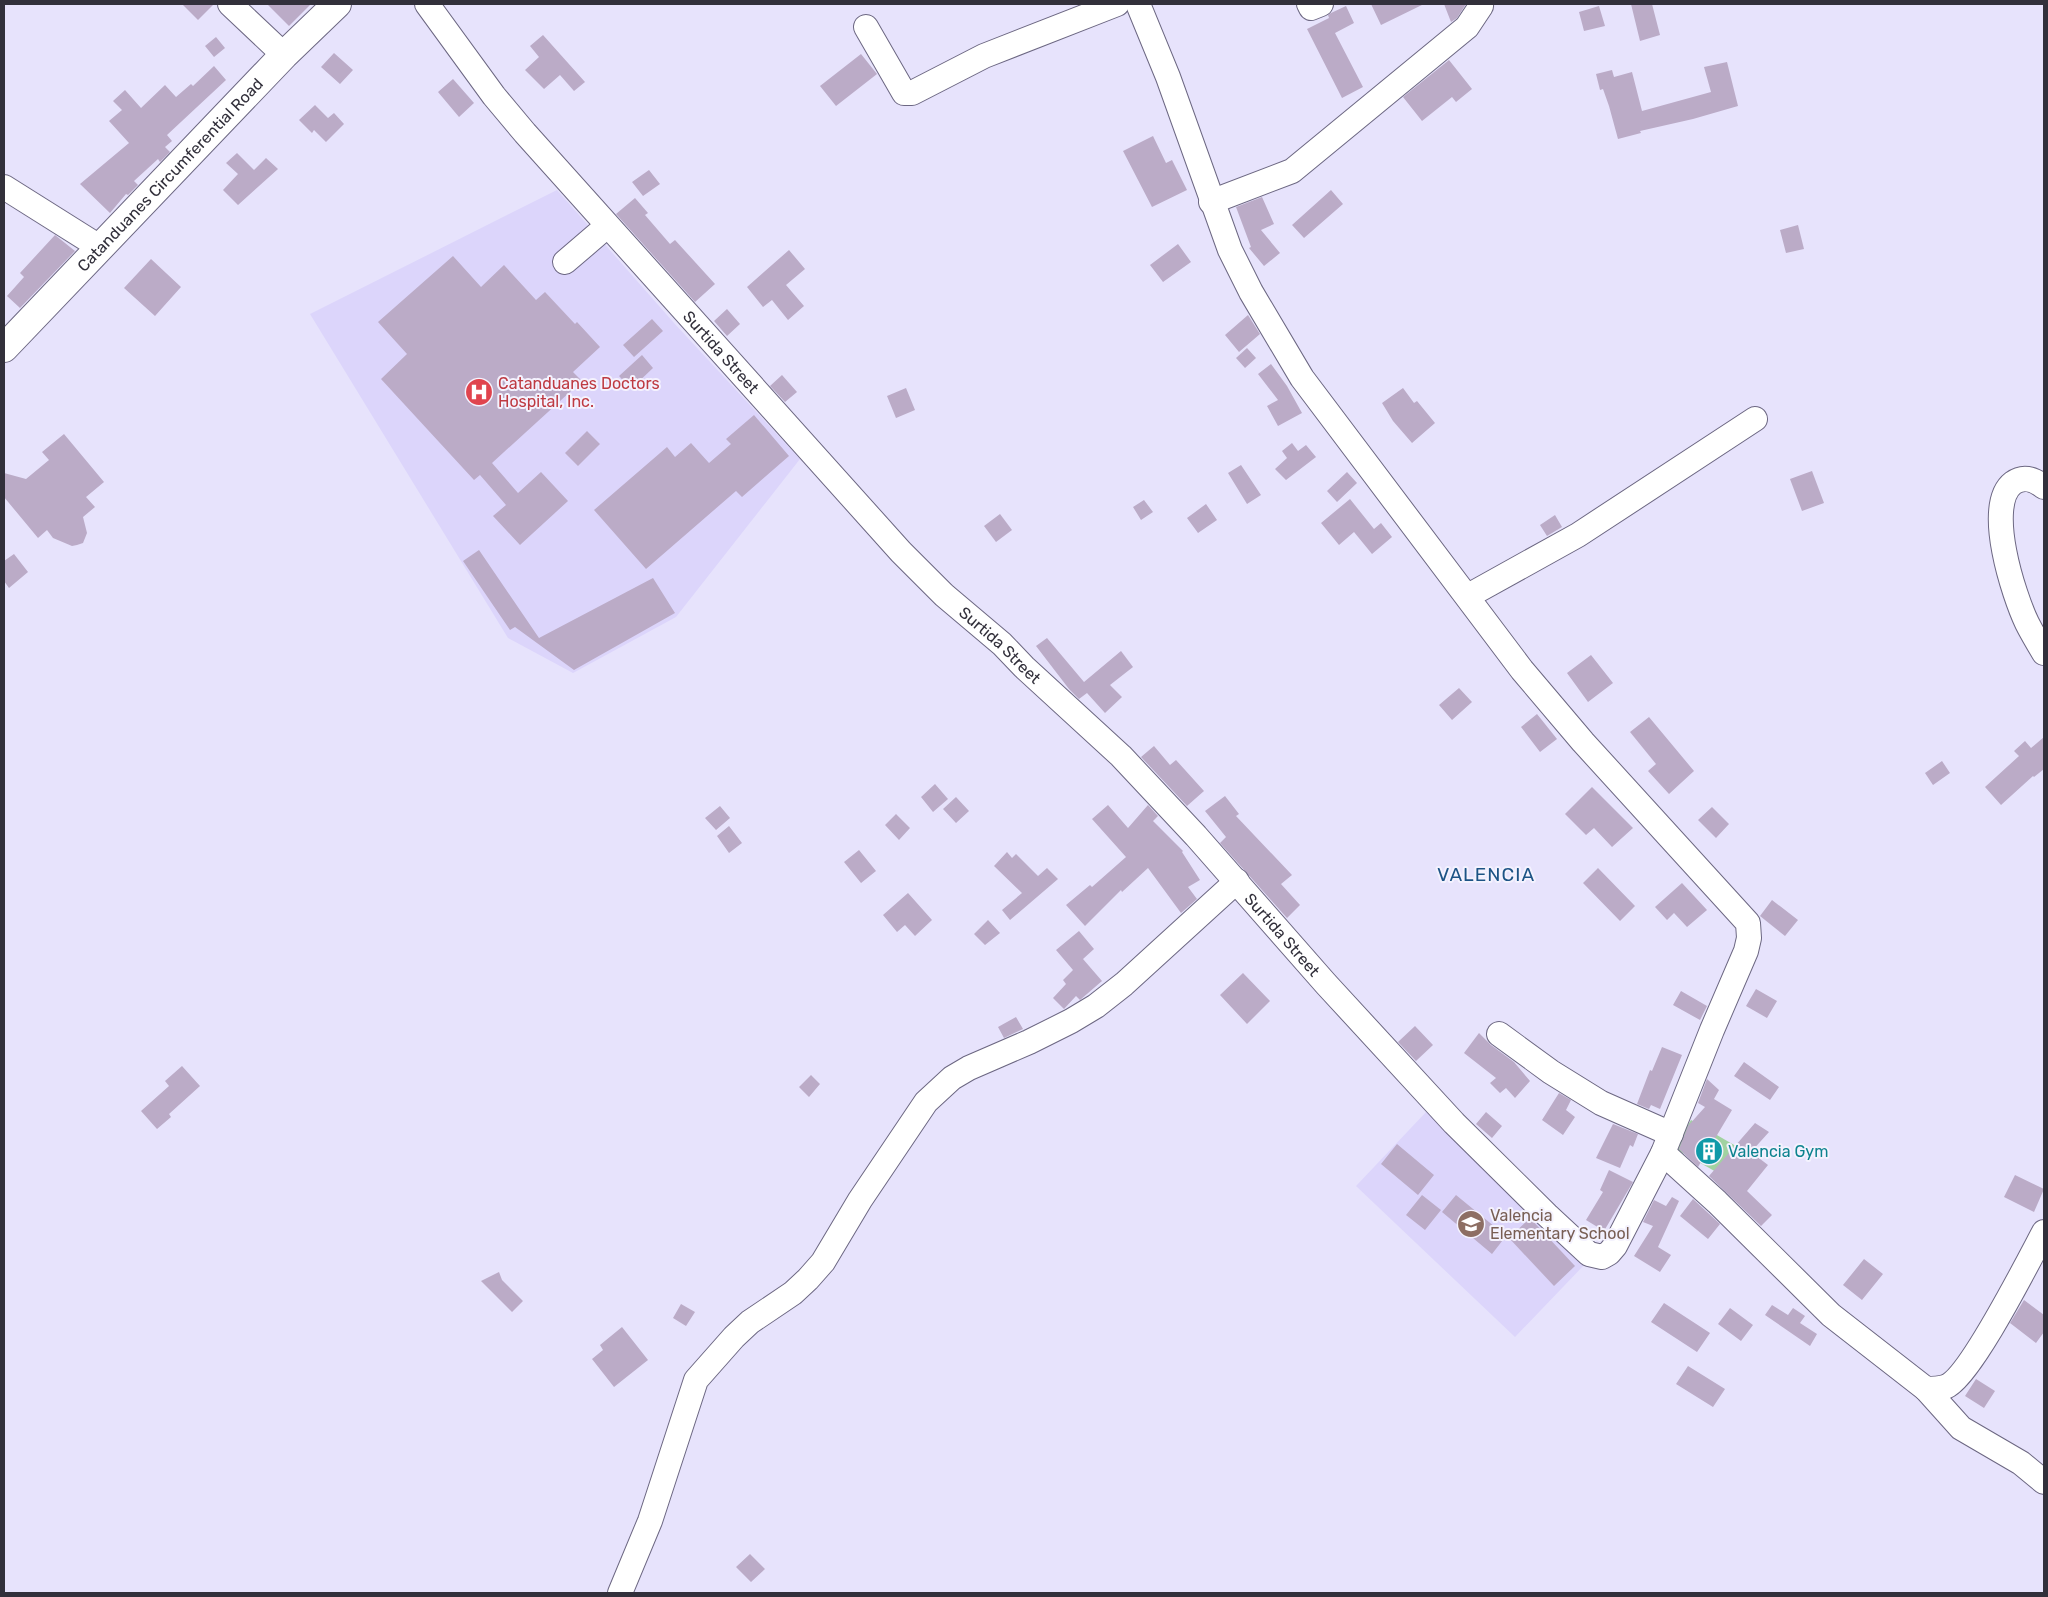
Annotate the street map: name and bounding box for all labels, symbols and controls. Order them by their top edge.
street label: Catanduanes Circumferential Road [73,74,267,275]
street label: Surtida Street [679,307,763,397]
place label: Catanduanes Doctors Hospital, Inc. [498,374,660,411]
hospital icon: Catanduanes Doctors Hospital, Inc. [464,377,494,407]
street label: Surtida Street [955,603,1045,688]
district label: VALENCIA [1437,863,1535,886]
street label: Surtida Street [1241,889,1324,980]
building icon: Valencia Gym [1694,1136,1724,1166]
place label: Valencia Gym [1728,1142,1828,1161]
place label: Valencia Elementary School [1490,1206,1630,1243]
school or university icon: Valencia Elementary School [1456,1209,1486,1239]

